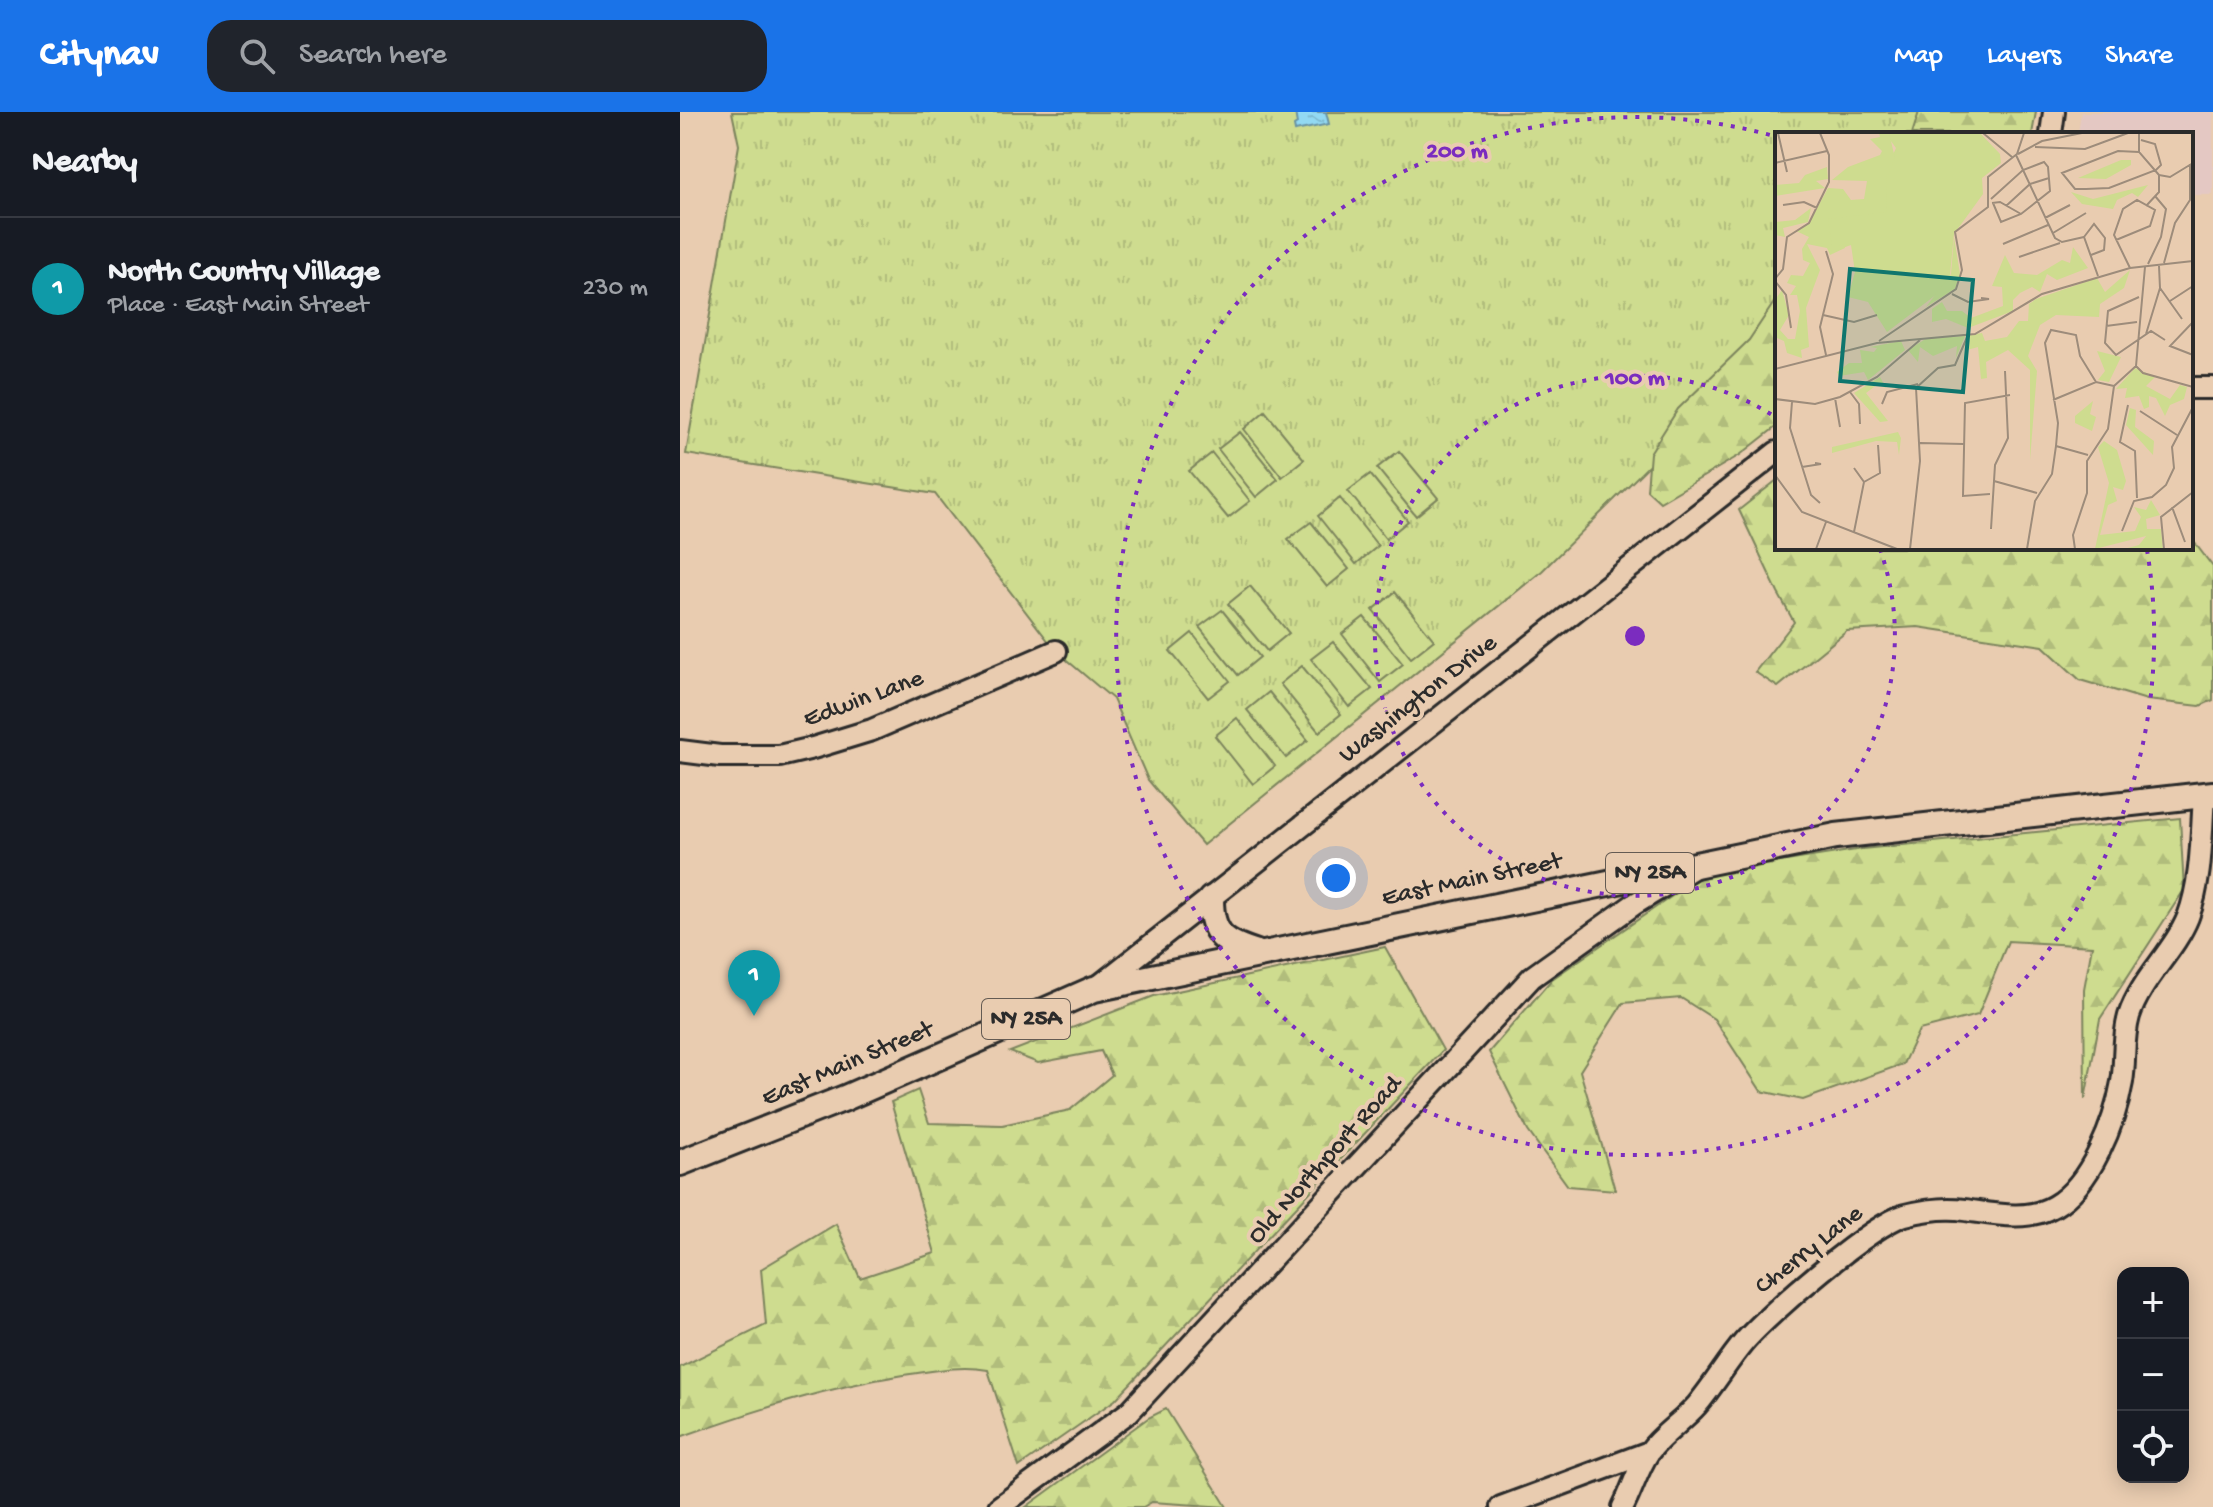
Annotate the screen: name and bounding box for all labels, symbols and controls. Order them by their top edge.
search box [207,20,767,92]
text: Citynav [40,34,159,78]
icon: search [235,34,279,78]
text: Search here [299,39,447,74]
text: Map [1894,40,1943,73]
text: Layers [1987,40,2061,73]
text: Share [2105,40,2173,73]
inset map [1775,132,2193,550]
text: 200 m [1426,138,1488,167]
text: Nearby [32,144,137,184]
text: North Country Village [108,256,380,291]
text: 1 [53,274,63,305]
text: 230 m [582,274,648,305]
text: Place · East Main Street [108,291,368,322]
text: 100 m [1604,365,1665,394]
centre of rings [1621,622,1649,650]
street label: Washington Drive [1334,628,1505,771]
street label: Edwin Lane [800,664,929,736]
street label: East Main Street [1379,846,1567,915]
road number: NY 25A [1606,853,1694,893]
your location [1316,858,1356,898]
pin: 1 [728,950,780,1016]
road number: NY 25A [982,999,1070,1039]
street label: East Main Street [758,1014,940,1115]
street label: Old Northport Road [1242,1069,1411,1252]
street label: Cherry Lane [1750,1199,1871,1303]
map controls [2117,1267,2189,1483]
button: + [2117,1267,2189,1339]
button: − [2117,1339,2189,1411]
button: locate [2117,1411,2189,1483]

